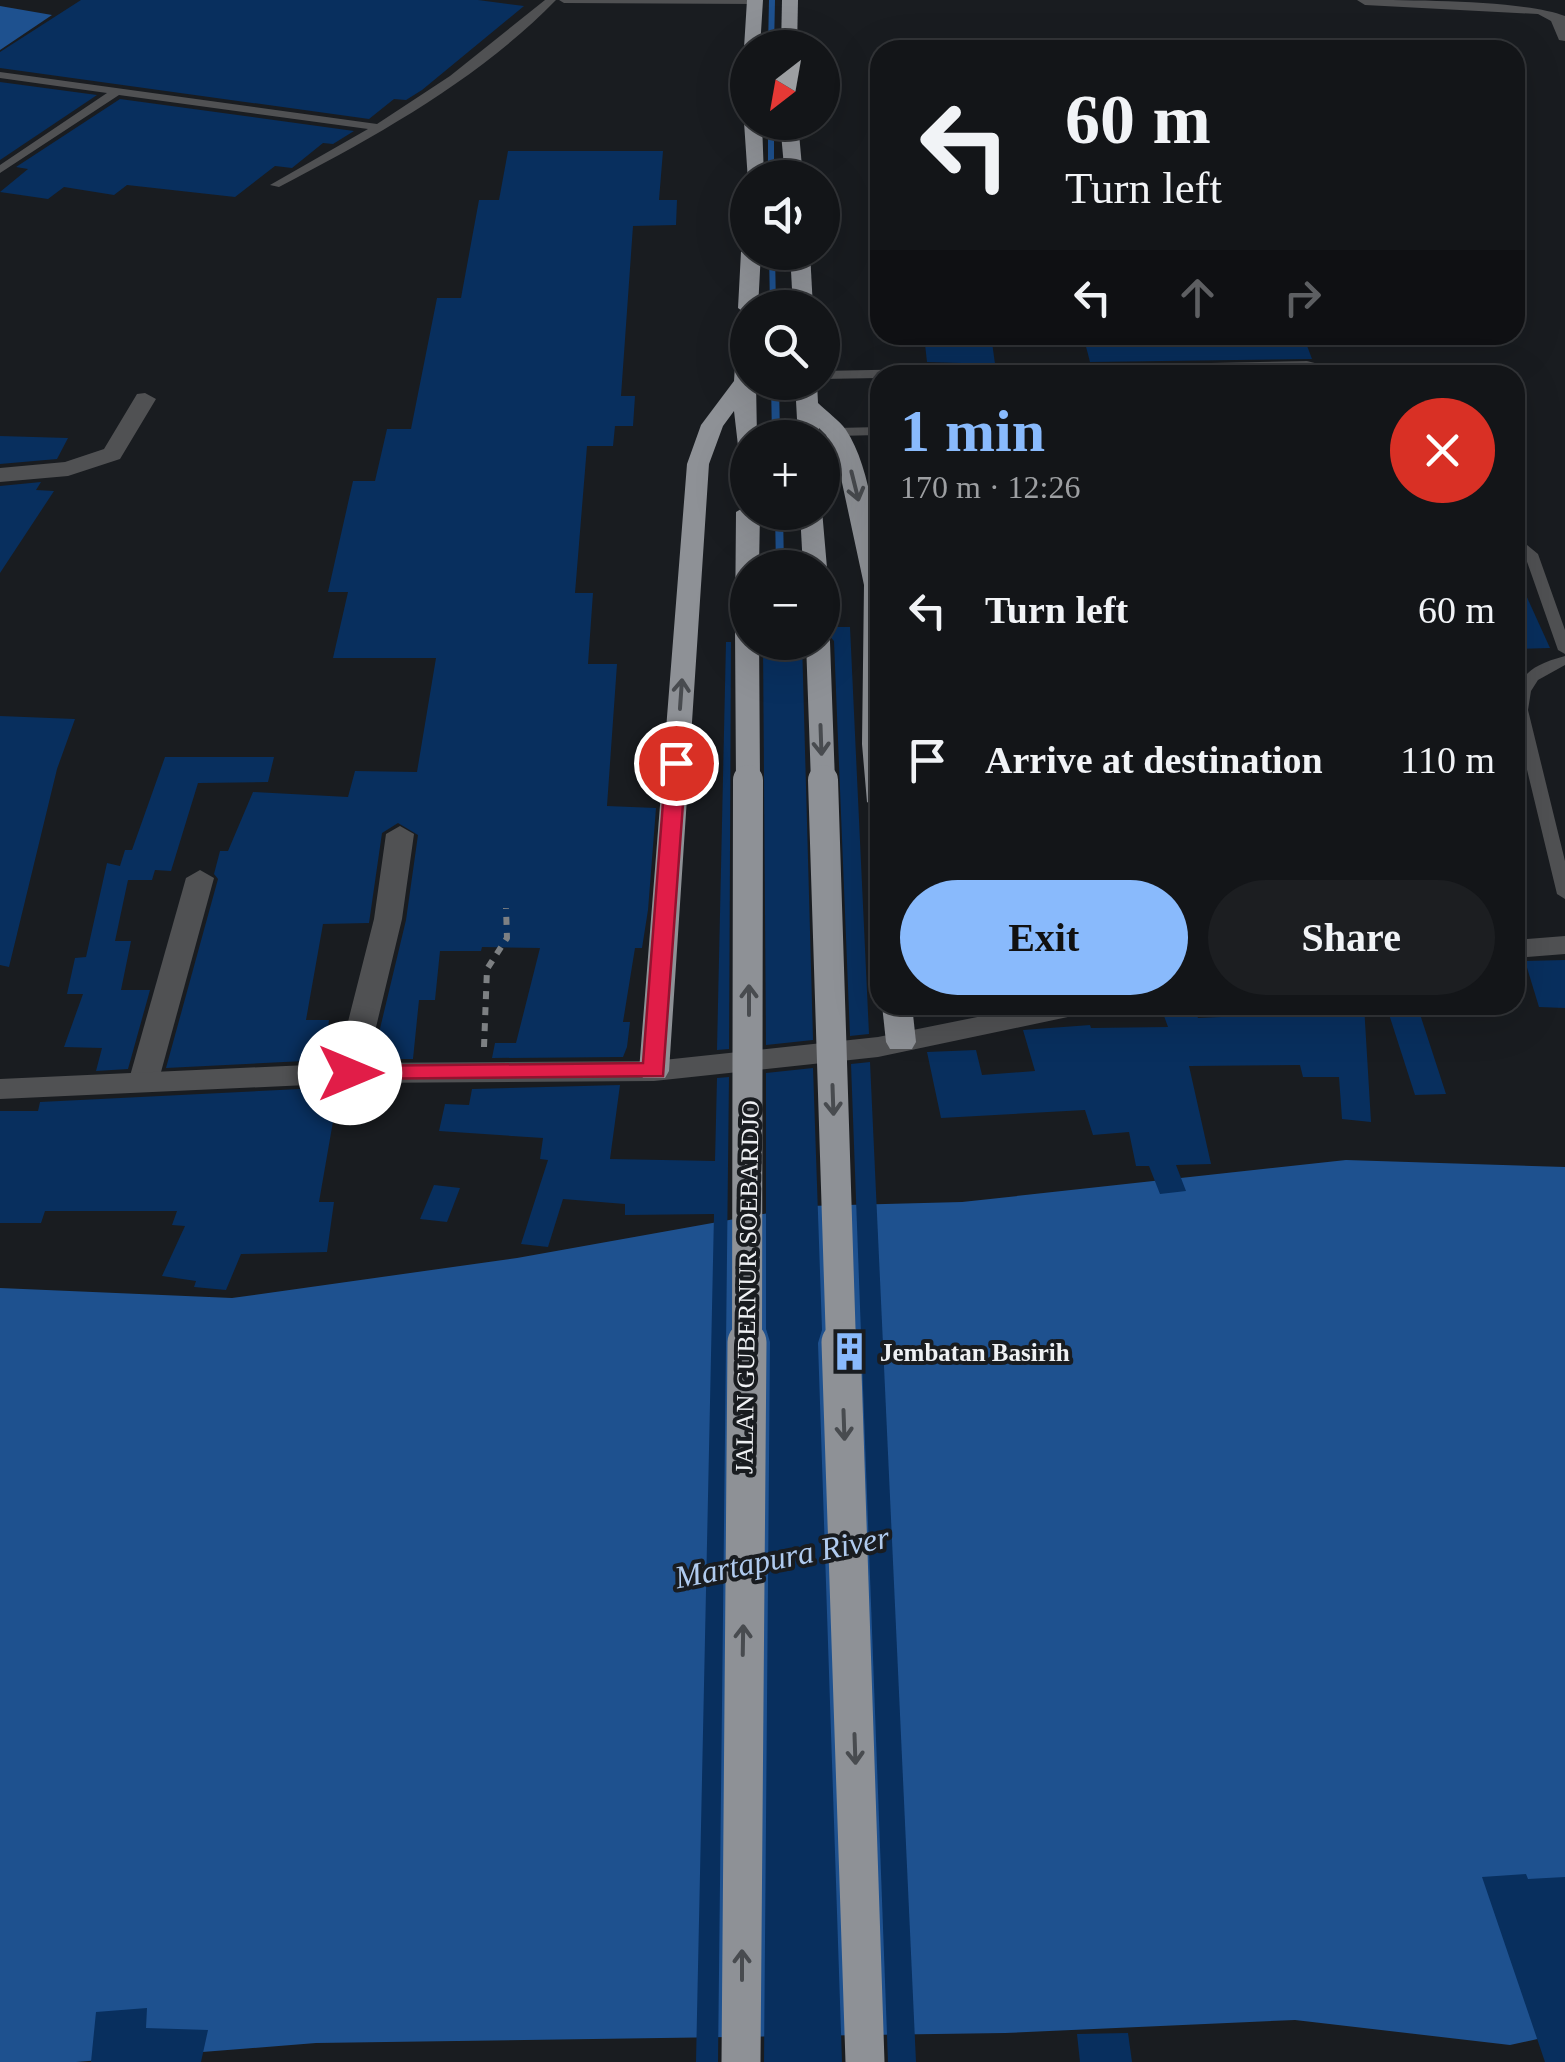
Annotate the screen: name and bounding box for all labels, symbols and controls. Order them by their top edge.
north arrow [730,30,840,140]
map controls [730,30,840,660]
icon: left [900,80,1030,210]
text: 60 m [1065,81,1211,158]
button: sound [730,160,840,270]
text: Turn left [1065,163,1222,213]
icon: left [1065,270,1120,325]
icon: ahead [1170,270,1225,325]
icon: right [1275,270,1330,325]
button: search [730,290,840,400]
text: 1 min [900,398,1045,464]
button: close [1390,398,1495,503]
button: + [730,420,840,530]
one-way arrow [847,469,865,501]
text: 170 m · 12:26 [900,469,1080,505]
button: − [730,550,840,660]
icon: left [900,583,955,638]
text: Turn left [985,589,1128,631]
text: 60 m [1418,589,1495,631]
one-way arrow [671,678,690,711]
pin [634,721,719,806]
one-way arrow [812,723,831,755]
icon: arrive [900,733,955,788]
icon: arrive [649,736,704,791]
text: Arrive at destination [985,739,1323,781]
text: 110 m [1400,739,1495,781]
button: Exit [900,880,1188,995]
button: Share [1208,880,1495,995]
one-way arrow [740,984,758,1016]
position arrow [298,1021,402,1125]
one-way arrow [824,1083,843,1115]
street label: JALAN GUBERNUR SOEBARDJO [730,1100,764,1474]
building icon: Jembatan Basirih [829,1331,871,1373]
place label: Jembatan Basirih [880,1339,1070,1366]
one-way arrow [835,1408,854,1440]
water label: Martapura River [671,1518,893,1596]
one-way arrow [734,1624,753,1656]
one-way arrow [846,1733,865,1765]
one-way arrow [732,1949,752,1982]

